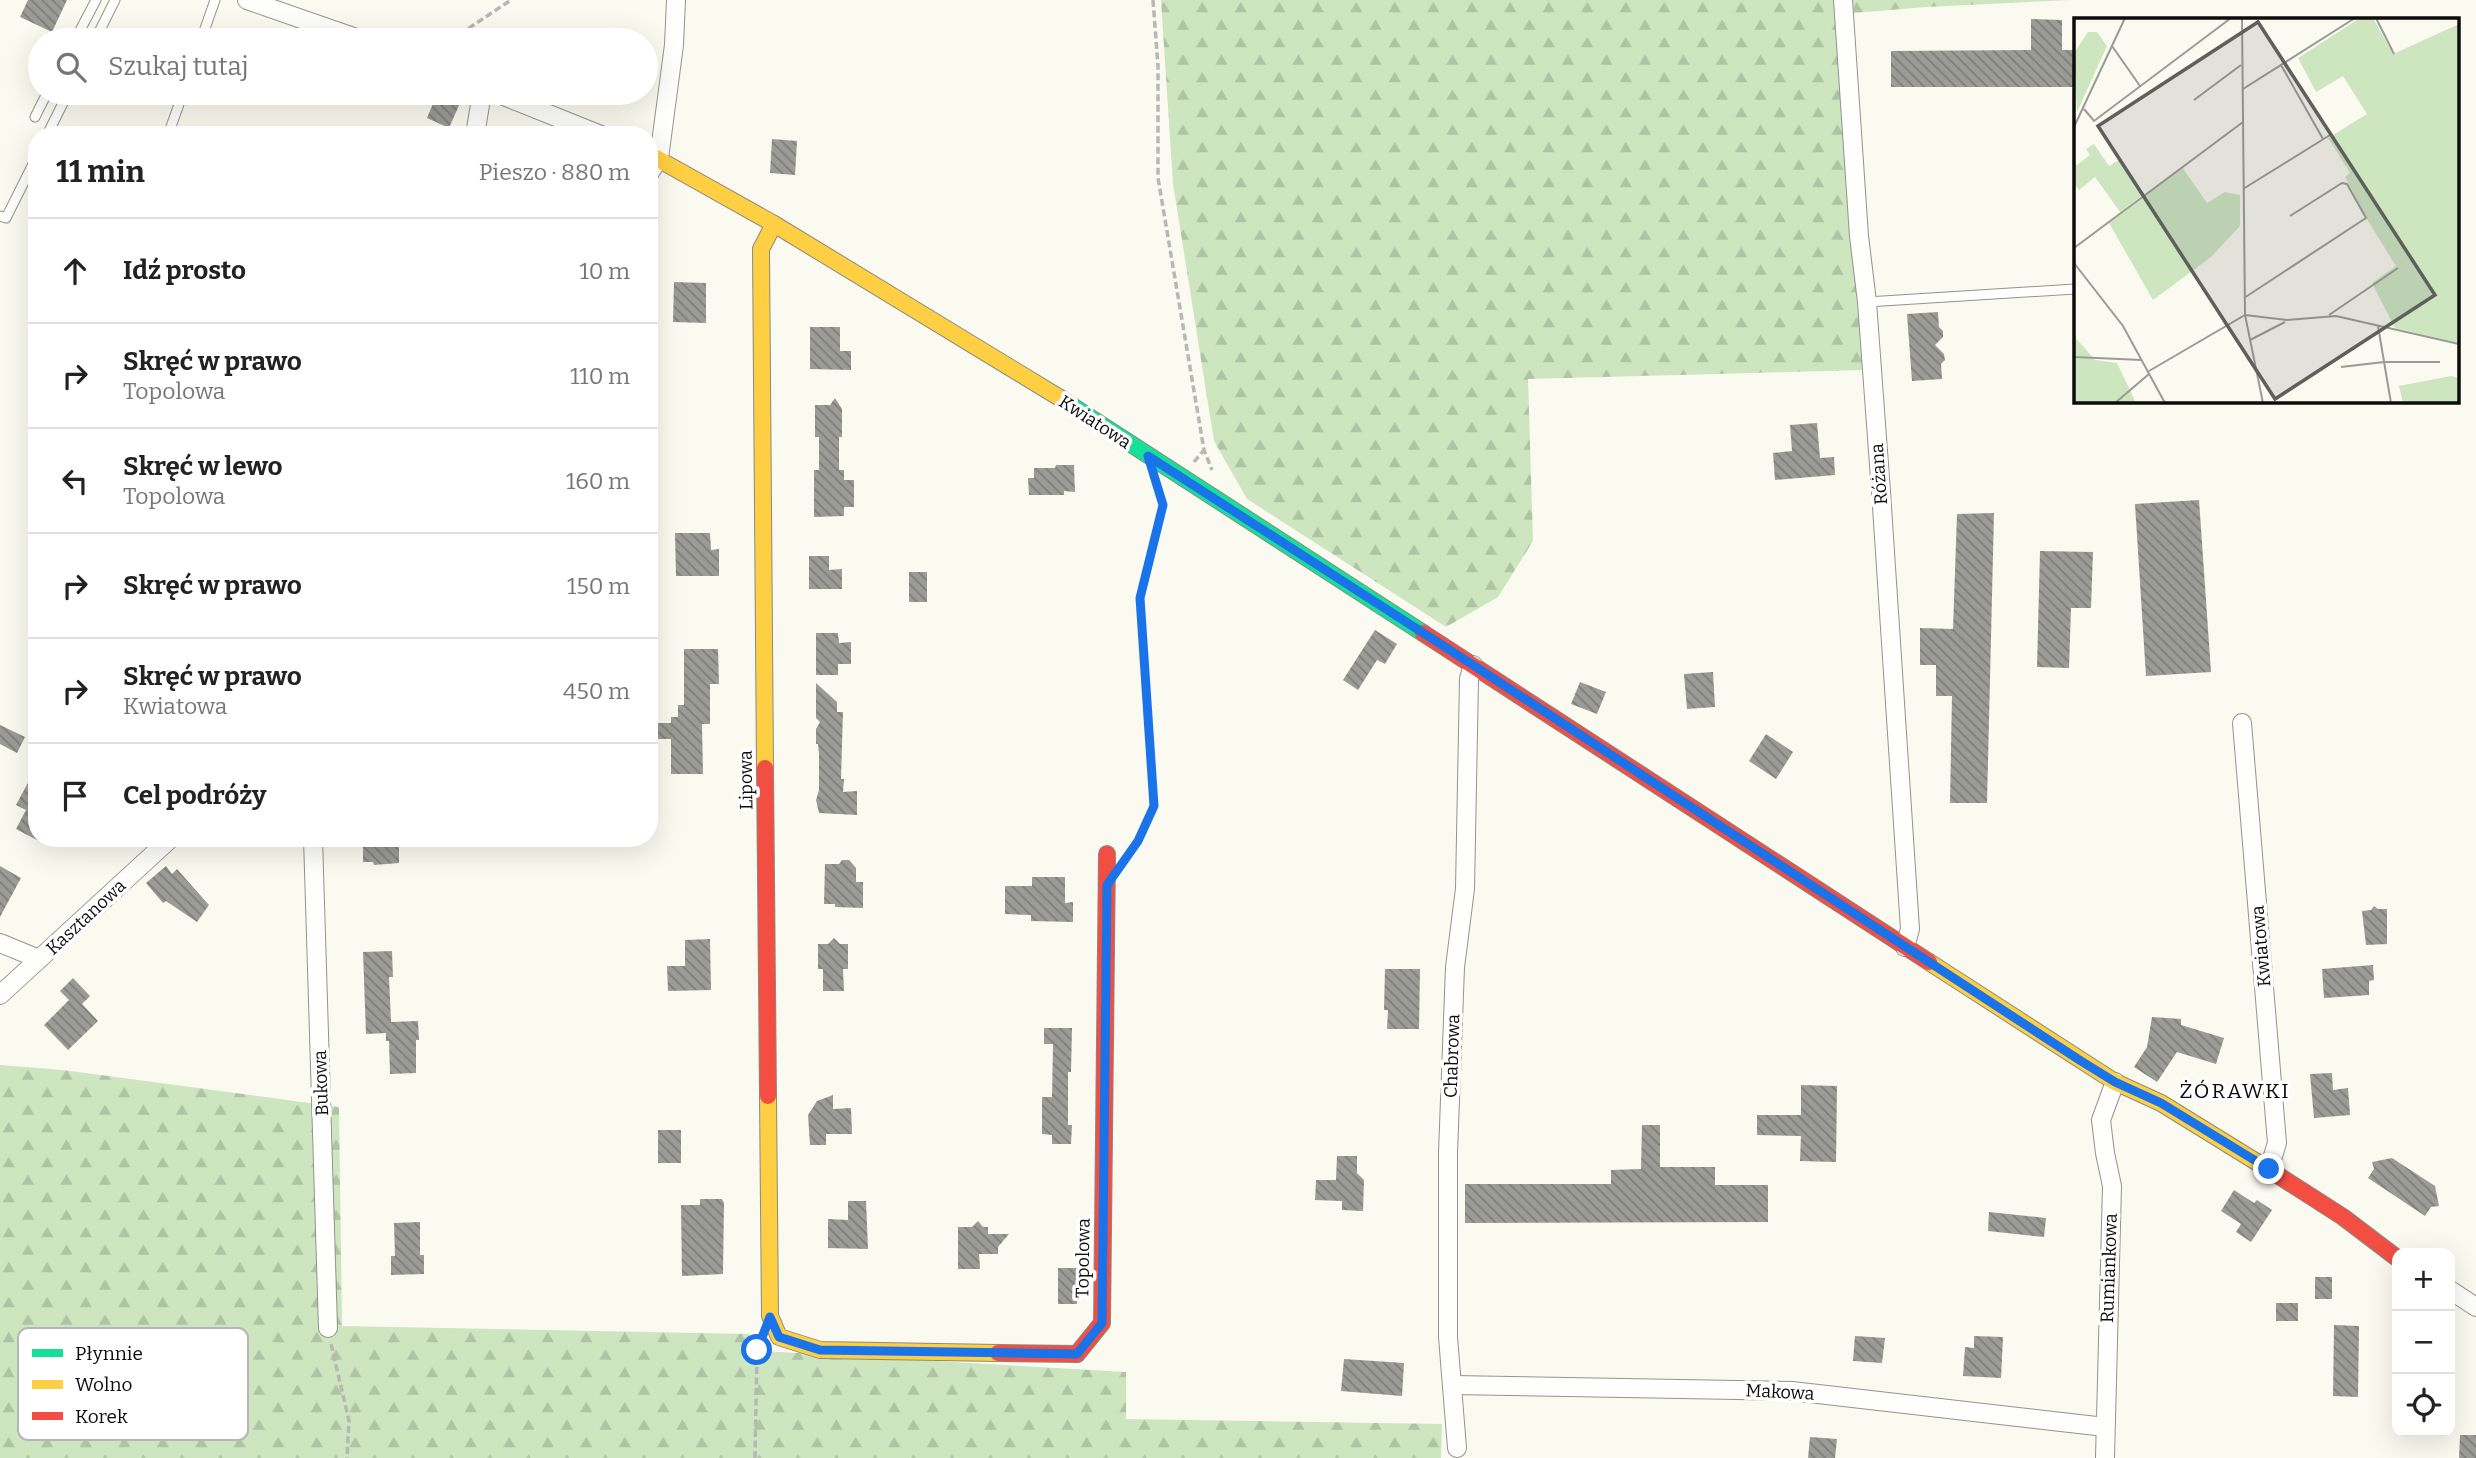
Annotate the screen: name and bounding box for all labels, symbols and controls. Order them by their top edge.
inset map [2074,18,2458,402]
search box [28,28,658,105]
icon: search [52,48,90,86]
text: Szukaj tutaj [108,51,249,82]
text: 11 min [56,154,145,190]
text: Pieszo · 880 m [479,158,630,186]
icon: ahead [56,252,94,290]
text: Idź prosto [123,255,246,286]
text: 10 m [579,257,630,285]
text: Skręć w prawo [123,346,302,377]
icon: right [56,357,94,395]
text: 110 m [570,362,630,390]
text: Topolowa [123,377,225,405]
street label: Kwiatowa [1055,391,1135,454]
street label: Różana [1866,442,1892,505]
text: Skręć w lewo [123,451,283,482]
icon: left [56,462,94,500]
text: 160 m [566,467,630,495]
text: Topolowa [123,482,225,510]
icon: right [56,567,94,605]
text: Skręć w prawo [123,570,302,601]
text: 150 m [567,572,630,600]
text: Skręć w prawo [123,661,302,692]
icon: right [56,672,94,710]
text: 450 m [563,677,630,705]
text: Kwiatowa [123,692,227,720]
street label: Lipowa [734,750,758,810]
icon: arrive [56,777,94,815]
text: Cel podróży [123,780,266,811]
street label: Kasztanowa [42,875,130,959]
street label: Kwiatowa [2246,904,2276,988]
street label: Chabrowa [1440,1013,1464,1098]
street label: Bukowa [309,1050,333,1116]
district label: ŻÓRAWKI [2179,1078,2291,1104]
route end [2253,1153,2284,1184]
street label: Rumiankowa [2096,1213,2122,1323]
street label: Topolowa [1071,1218,1095,1298]
map controls [2392,1248,2455,1437]
button: + [2392,1248,2455,1311]
button: − [2392,1311,2455,1374]
legend [18,1328,248,1440]
route start [741,1334,772,1365]
text: Płynnie [75,1342,143,1365]
text: Wolno [75,1373,132,1396]
button: locate [2392,1374,2455,1437]
street label: Makowa [1745,1379,1815,1405]
text: Korek [75,1405,128,1428]

